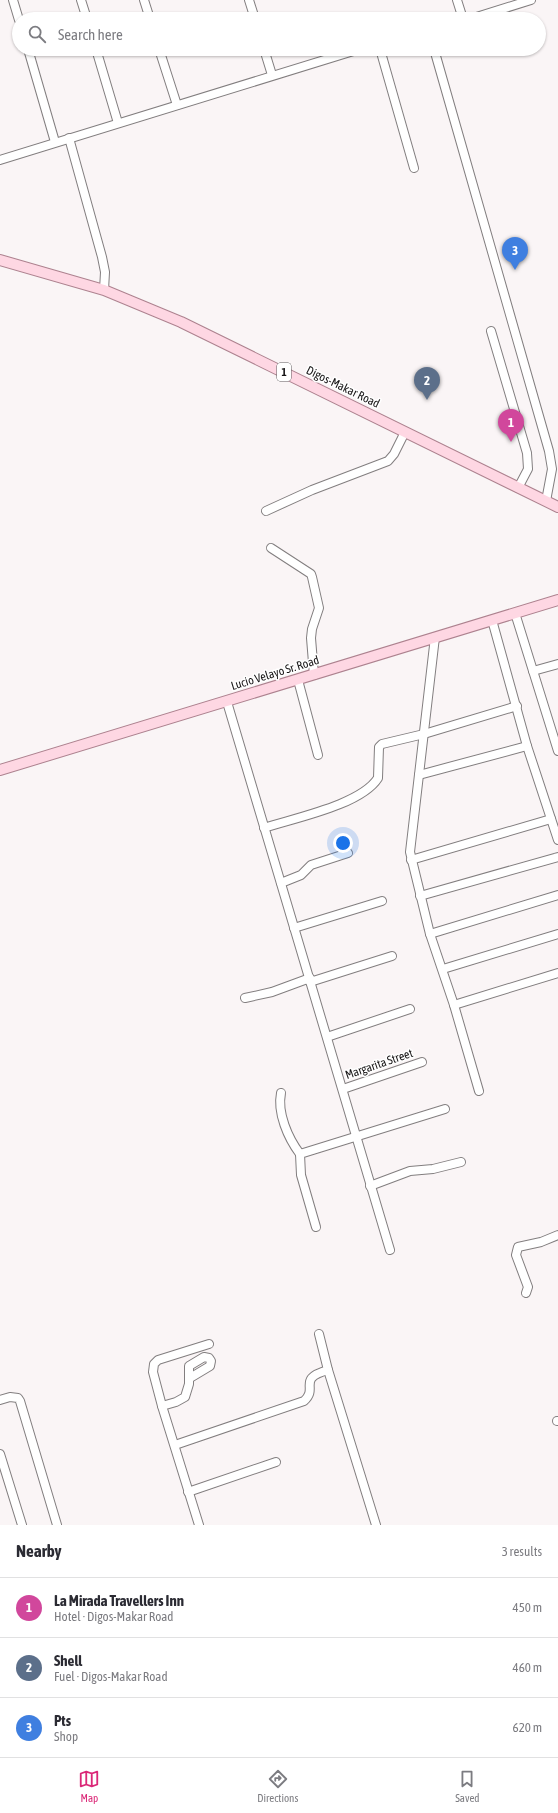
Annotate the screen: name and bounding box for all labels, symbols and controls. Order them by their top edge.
search box [12,12,546,56]
icon: search [26,23,48,45]
text: Search here [58,26,123,43]
pin: 3 [502,237,528,270]
road number: 1 [277,363,291,381]
street label: Digos-Makar Road [304,363,382,411]
pin: 2 [414,367,440,400]
pin: 1 [498,409,524,442]
street label: Lucio Velayo Sr. Road [229,653,321,693]
your location [333,833,353,853]
street label: Margarita Street [343,1046,415,1082]
text: Nearby [16,1541,62,1561]
text: 3 results [502,1544,542,1559]
text: La Mirada Travellers Inn [54,1592,184,1609]
text: 1 [26,1600,32,1615]
text: 450 m [513,1600,542,1615]
text: Hotel · Digos-Makar Road [54,1609,173,1624]
text: Shell [54,1652,82,1669]
text: 2 [26,1660,32,1675]
text: 460 m [513,1660,542,1675]
text: Fuel · Digos-Makar Road [54,1669,168,1684]
text: Pts [54,1712,71,1729]
text: 3 [26,1720,32,1735]
text: 620 m [513,1720,542,1735]
text: Shop [54,1729,78,1744]
tab: Map [78,1768,100,1804]
tab: Directions [257,1768,298,1804]
tab: Saved [455,1768,480,1804]

